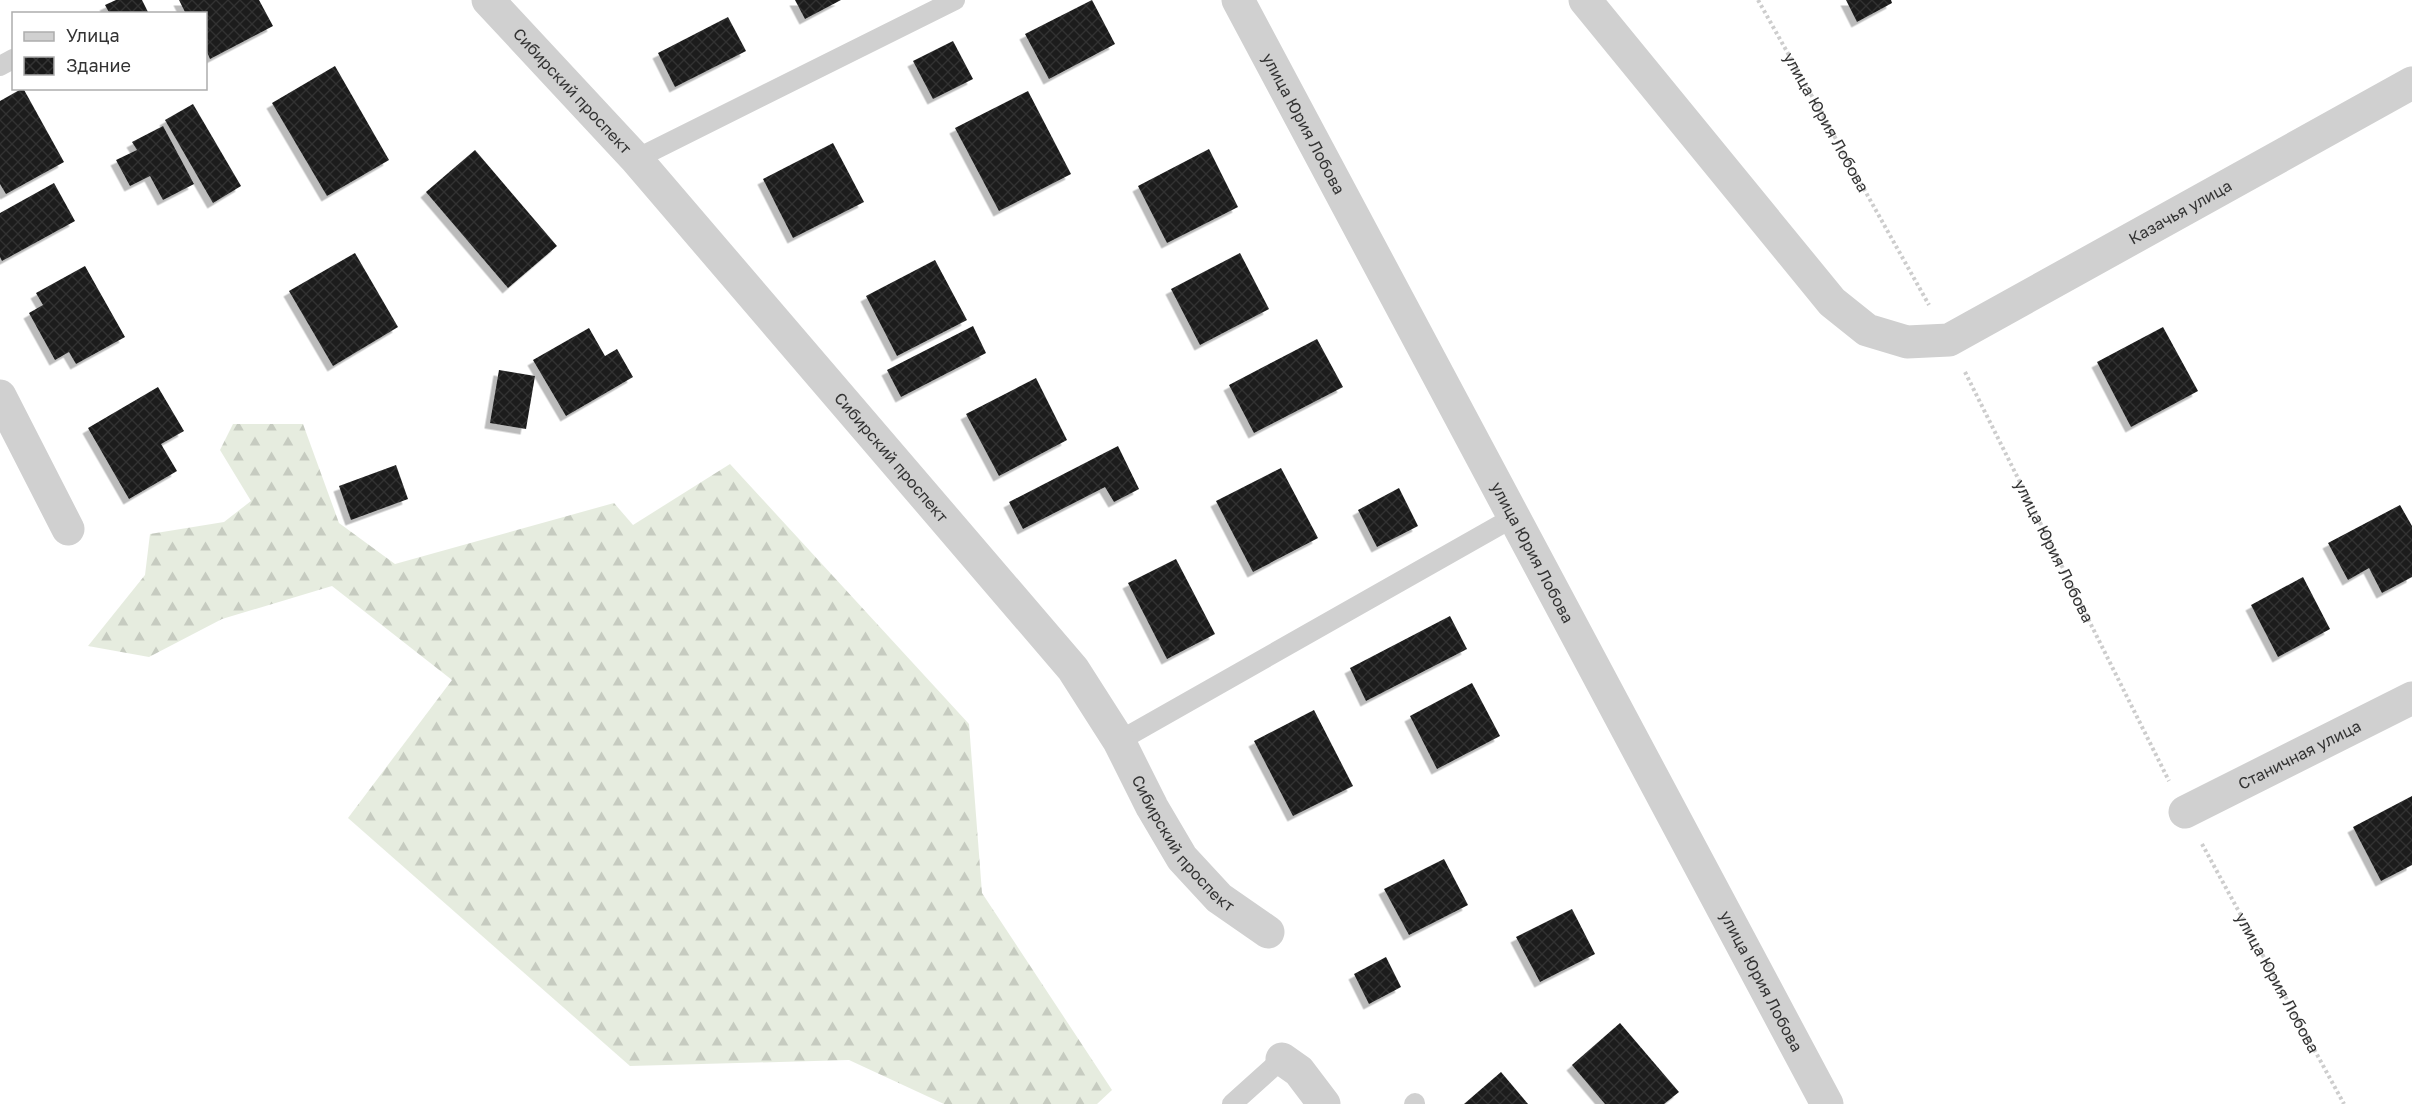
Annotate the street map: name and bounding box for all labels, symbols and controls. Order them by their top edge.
legend [12,12,207,90]
text: Улица [66,24,120,46]
street label: Сибирский проспект [509,24,636,158]
street label: улица Юрия Лобова [1258,49,1350,198]
street label: улица Юрия Лобова [1779,49,1874,196]
text: Здание [66,54,131,76]
street label: Казачья улица [2125,175,2235,248]
street label: Сибирский проспект [830,388,953,527]
street label: улица Юрия Лобова [2010,476,2098,626]
street label: улица Юрия Лобова [1487,478,1578,626]
street label: Станичная улица [2235,715,2364,794]
street label: Сибирский проспект [1128,772,1239,916]
street label: улица Юрия Лобова [1716,907,1807,1055]
street label: улица Юрия Лобова [2231,909,2324,1056]

